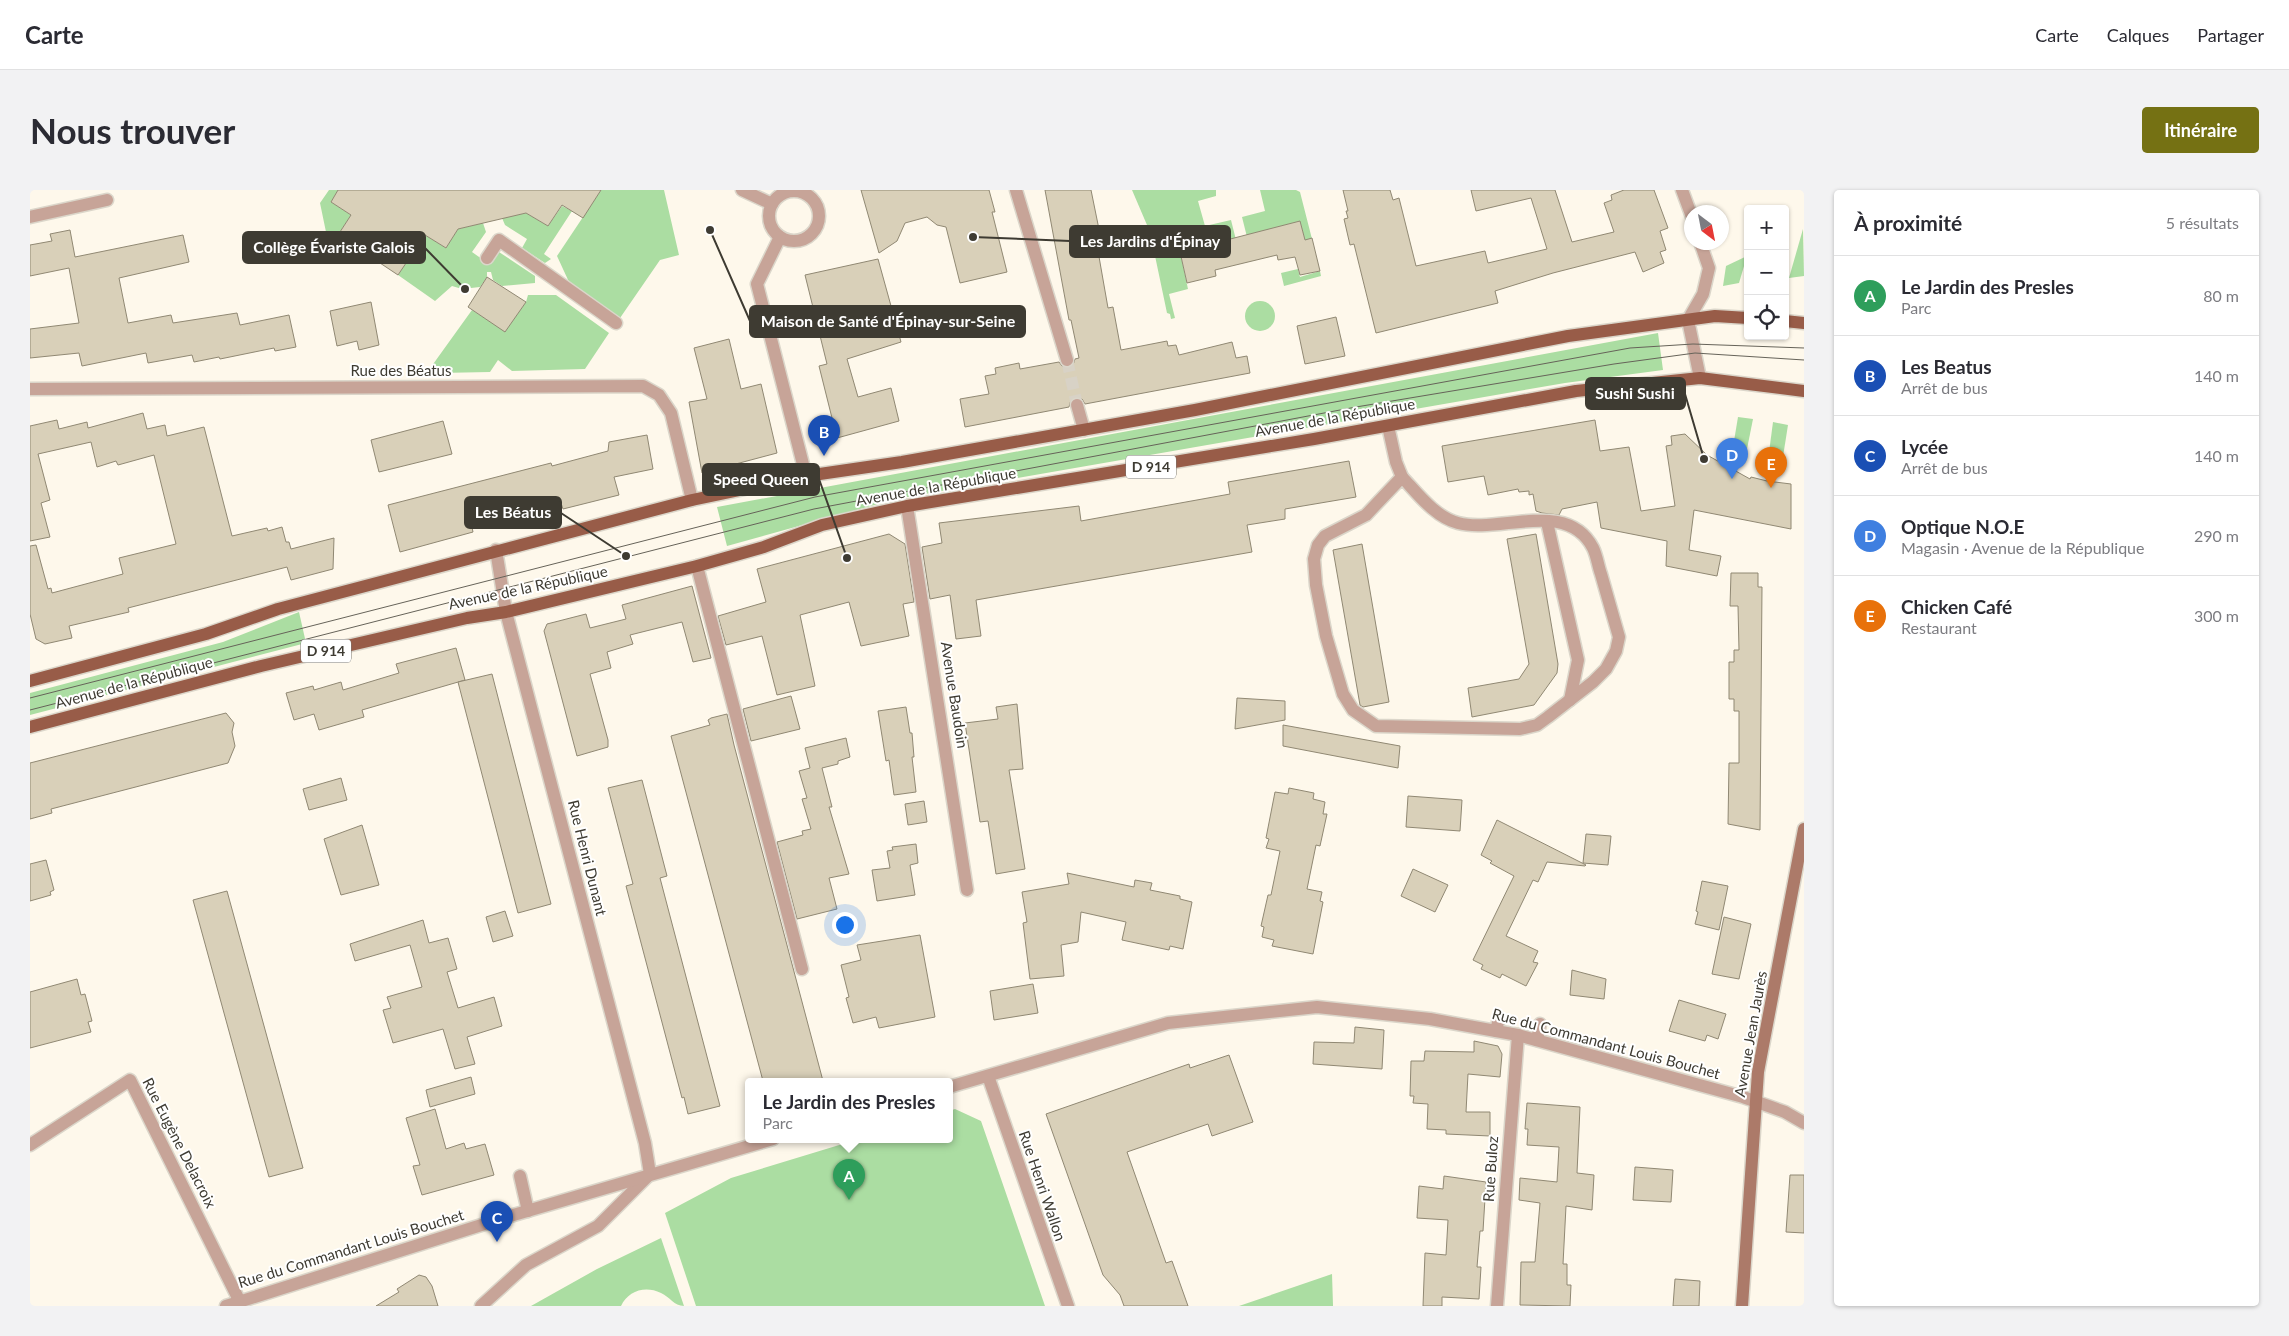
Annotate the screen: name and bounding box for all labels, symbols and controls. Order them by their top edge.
text: Carte [25,20,84,49]
text: Carte [2035,24,2079,46]
text: Calques [2107,24,2169,46]
text: Partager [2197,24,2264,46]
button: Itinéraire [2142,107,2259,153]
text: Nous trouver [30,109,235,151]
north arrow [1684,205,1729,250]
map controls [1744,205,1789,340]
button: + [1744,205,1789,250]
text: À proximité [1854,210,1962,235]
text: 5 résultats [2166,213,2239,232]
callout: Les Jardins d'Épinay [1070,226,1230,257]
text: Les Jardins d'Épinay [1080,231,1221,250]
callout: Collège Évariste Galois [243,232,425,263]
text: Collège Évariste Galois [253,237,415,256]
button: − [1744,250,1789,295]
text: Le Jardin des Presles [1901,275,2074,298]
text: A [1864,286,1876,305]
text: 80 m [2203,286,2239,305]
button: locate [1744,295,1789,340]
text: Parc [1901,298,1931,317]
callout: Maison de Santé d'Épinay-sur-Seine [750,306,1025,337]
text: Maison de Santé d'Épinay-sur-Seine [761,311,1016,330]
text: Les Beatus [1901,355,1992,378]
street label: Rue des Béatus [351,361,451,379]
text: B [1865,366,1875,385]
text: 140 m [2194,366,2239,385]
callout: Sushi Sushi [1586,378,1685,409]
text: Arrêt de bus [1901,378,1988,397]
text: Sushi Sushi [1595,383,1675,402]
street label: Avenue de la République [1253,394,1416,440]
pin: B [808,415,840,456]
text: Lycée [1901,435,1948,458]
pin: D [1716,438,1748,479]
text: C [1865,446,1875,465]
text: 140 m [2194,446,2239,465]
pin: E [1755,447,1787,488]
road number: D 914 [1126,456,1176,478]
text: Arrêt de bus [1901,458,1988,477]
street label: Avenue de la République [854,463,1017,509]
callout: Speed Queen [703,464,819,495]
text: Speed Queen [713,469,809,488]
callout: Les Béatus [465,497,561,528]
text: Les Béatus [475,502,551,521]
text: Optique N.O.E [1901,515,2025,538]
text: D [1864,526,1876,545]
text: 290 m [2194,526,2239,545]
text: Magasin · Avenue de la République [1901,538,2145,557]
street label: Avenue de la République [447,561,609,613]
text: Chicken Café [1901,595,2012,618]
text: E [1865,606,1875,625]
text: 300 m [2194,606,2239,625]
text: Restaurant [1901,618,1977,637]
road number: D 914 [301,640,351,662]
street label: Avenue Baudoin [938,640,972,749]
street label: Avenue de la République [53,652,215,712]
street label: Rue Henri Dunant [565,798,611,918]
your location [832,912,858,938]
street label: Avenue Jean Jaurès [1730,969,1770,1098]
street label: Rue du Commandant Louis Bouchet [1490,1004,1723,1082]
street label: Rue Eugène Delacroix [139,1074,221,1211]
popup [745,1078,953,1143]
text: Le Jardin des Presles [763,1090,935,1113]
text: Parc [763,1113,793,1132]
street label: Rue Henri Wallon [1016,1128,1070,1243]
street label: Rue Buloz [1479,1135,1501,1202]
pin: A [833,1159,865,1200]
pin: C [481,1201,513,1242]
street label: Rue du Commandant Louis Bouchet [236,1205,466,1291]

